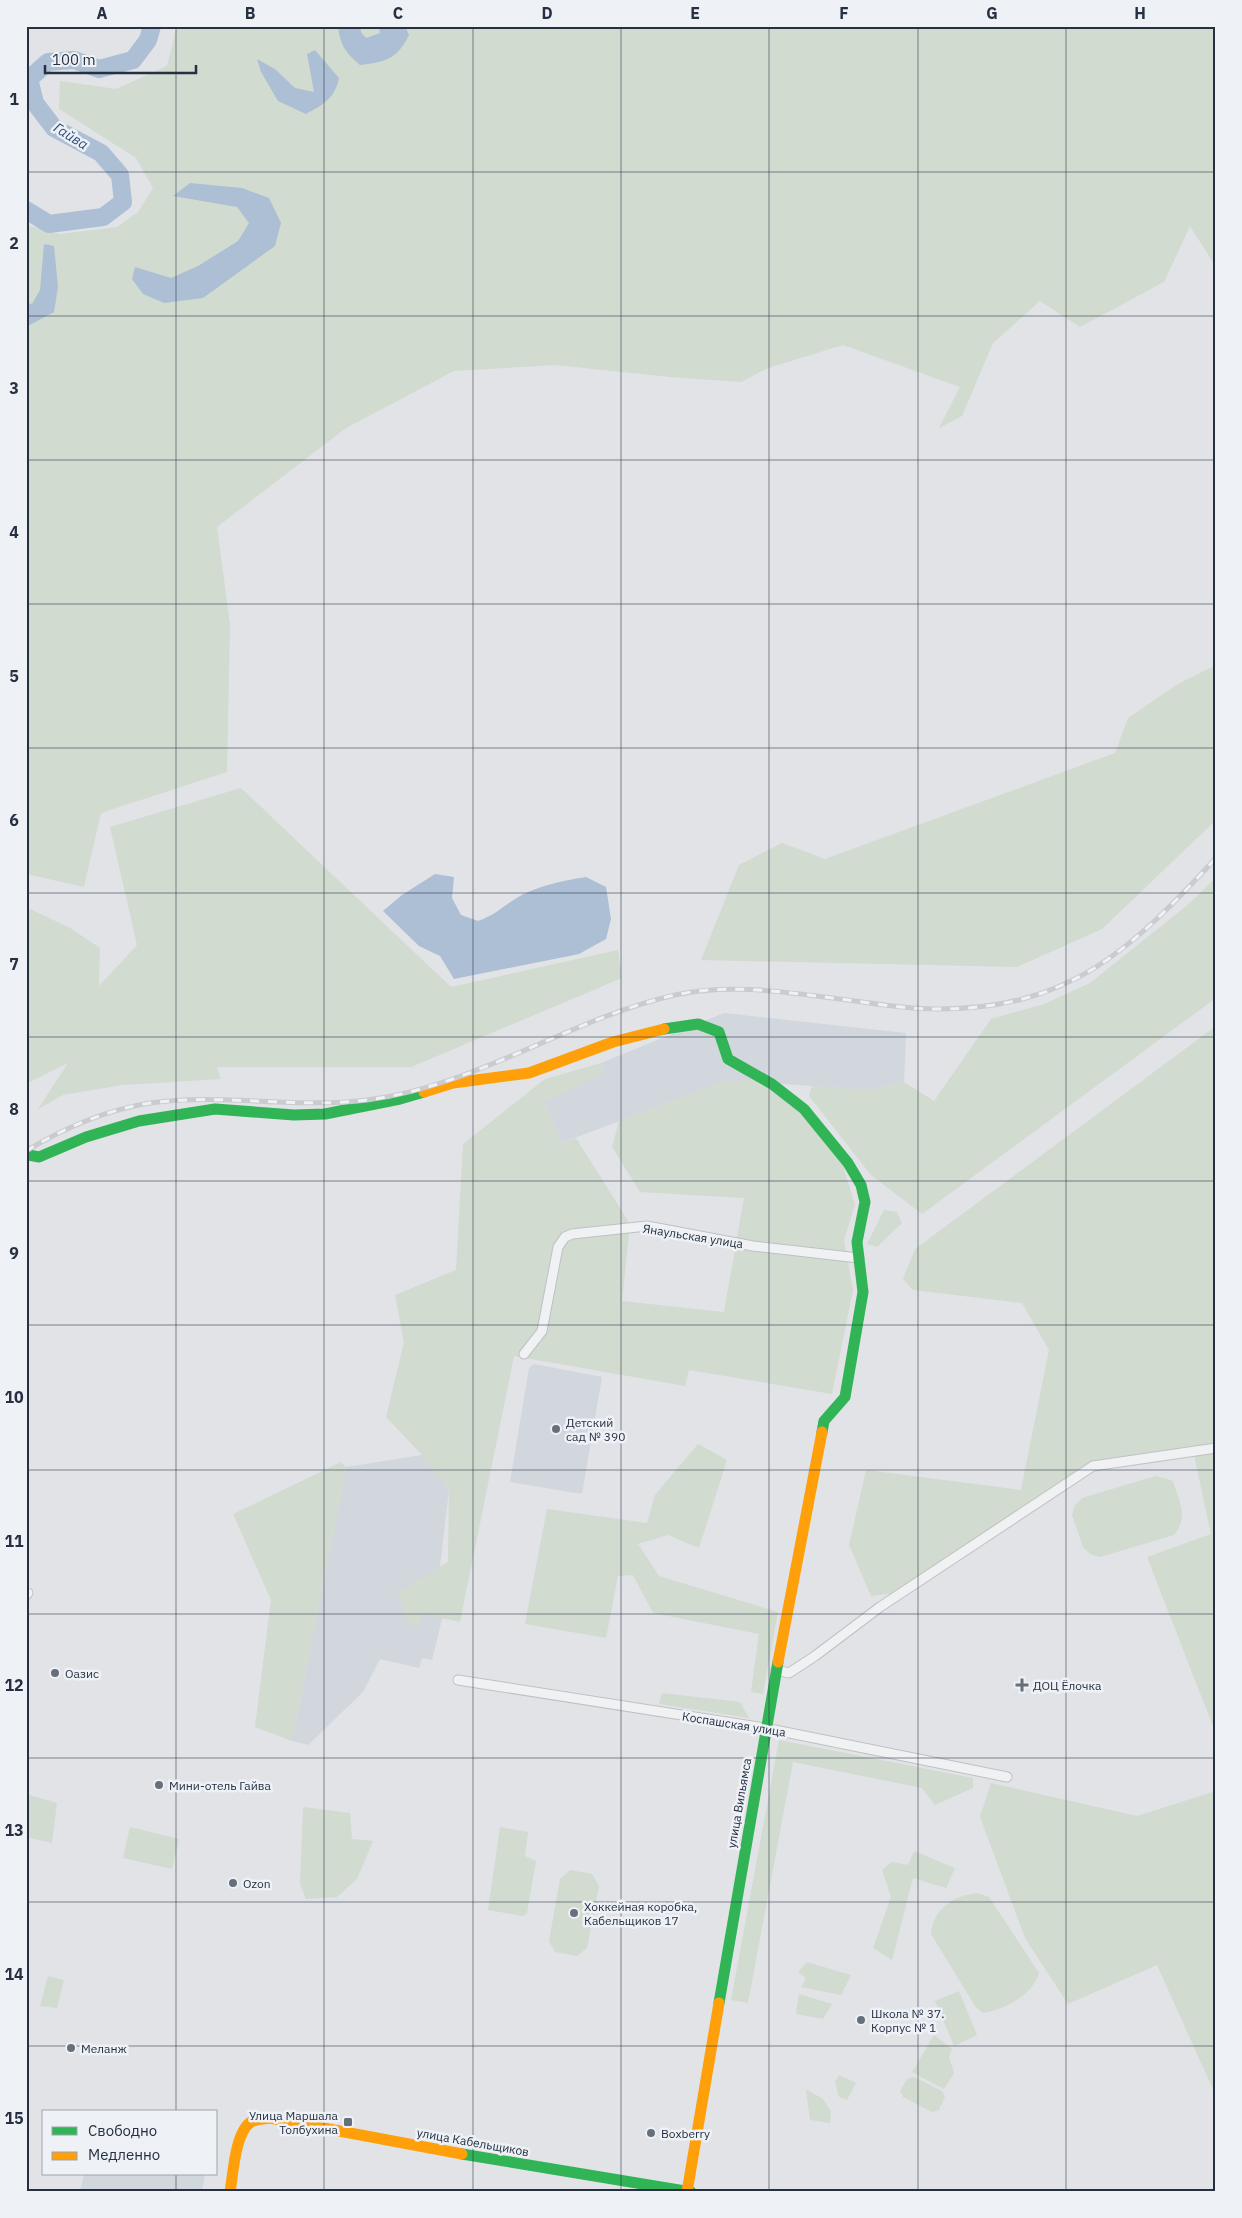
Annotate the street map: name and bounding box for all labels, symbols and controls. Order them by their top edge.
text: A [97,3,108,23]
text: B [245,3,256,23]
text: C [393,3,403,23]
text: D [541,3,553,23]
text: E [690,3,700,23]
text: F [839,3,849,23]
text: G [986,3,998,23]
text: H [1134,3,1146,23]
scale bar [45,42,196,74]
text: 100 m [52,50,96,69]
text: 1 [9,89,19,109]
water label: Гайва [50,118,92,154]
text: 2 [9,233,19,253]
text: 3 [9,378,19,398]
text: 4 [9,522,19,542]
text: 5 [9,666,19,686]
text: 6 [9,810,19,830]
text: 7 [9,954,19,974]
text: 8 [9,1099,19,1119]
street label: Янаульская улица [642,1221,745,1251]
text: 9 [9,1243,19,1263]
text: 10 [4,1387,24,1407]
place label: Детский сад № 390 [566,1415,625,1444]
marker: Детский сад № 390 [550,1423,562,1435]
text: 11 [4,1531,24,1551]
place label: Оазис [65,1666,99,1681]
marker: Оазис [49,1667,61,1679]
text: 12 [4,1675,24,1695]
marker: ДОЦ Ёлочка [1015,1678,1029,1692]
place label: ДОЦ Ёлочка [1033,1678,1102,1693]
street label: Коспашская улица [681,1708,787,1740]
street label: улица Вильямса [724,1756,754,1849]
place label: Мини-отель Гайва [169,1778,271,1793]
marker: Мини-отель Гайва [153,1779,165,1791]
text: 13 [4,1820,24,1840]
place label: Ozon [243,1876,270,1891]
marker: Ozon [227,1877,239,1889]
place label: Хоккейная коробка, Кабельщиков 17 [584,1899,697,1928]
marker: Хоккейная коробка, Кабельщиков 17 [568,1907,580,1919]
text: 14 [4,1964,24,1984]
place label: Школа № 37. Корпус № 1 [871,2006,944,2035]
marker: Школа № 37. Корпус № 1 [855,2014,867,2026]
place label: Меланж [81,2041,127,2056]
marker: Меланж [65,2042,77,2054]
text: 15 [4,2108,24,2128]
place label: Улица Маршала Толбухина [249,2108,339,2137]
legend [42,2110,218,2176]
marker: Улица Маршала Толбухина [342,2116,354,2128]
text: Свободно [88,2121,157,2140]
street label: улица Кабельщиков [416,2125,530,2159]
place label: Boxberry [661,2126,710,2141]
marker: Boxberry [645,2127,657,2139]
text: Медленно [88,2145,160,2164]

